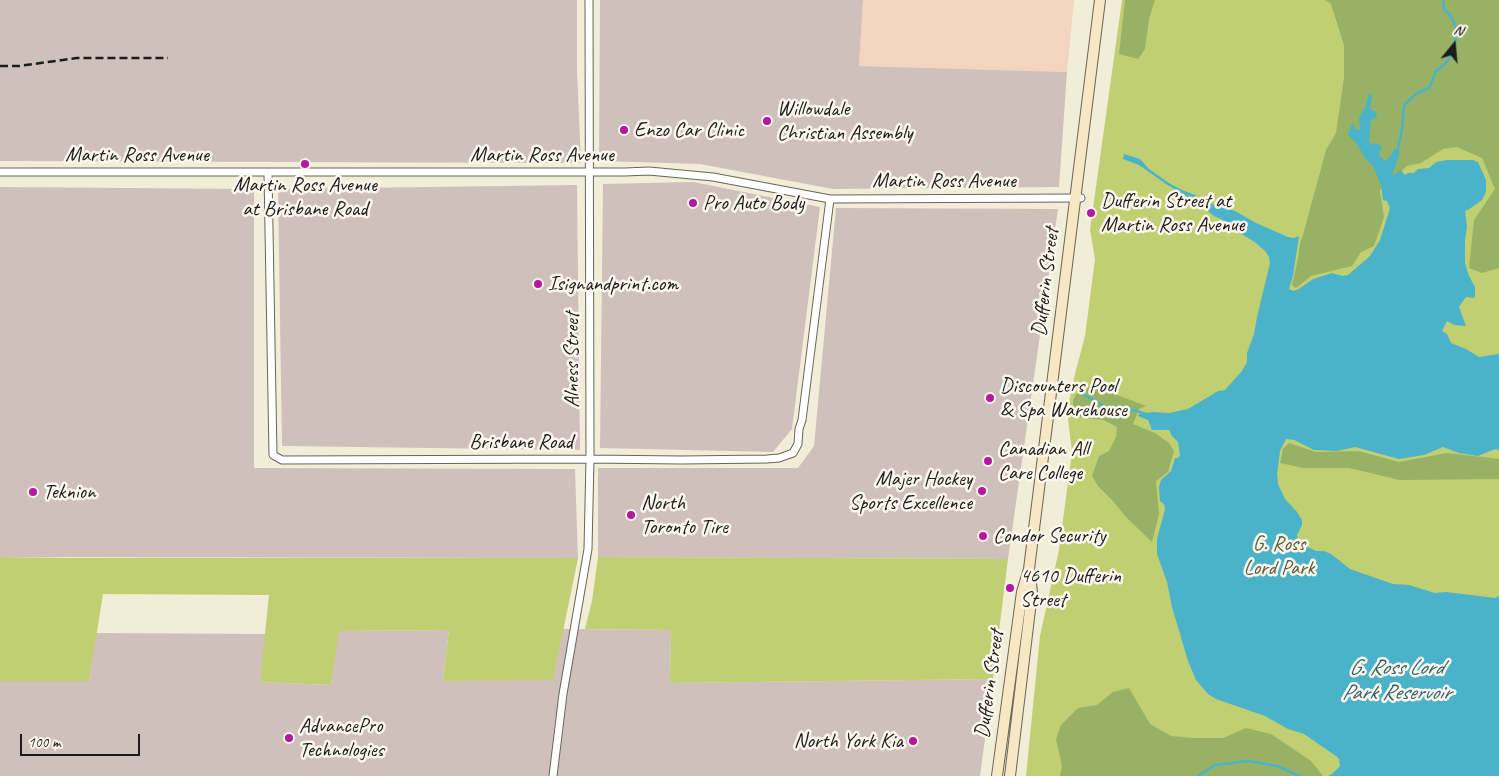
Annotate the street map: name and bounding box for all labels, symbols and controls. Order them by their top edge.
north arrow [1429,20,1479,70]
text: N [1452,21,1465,40]
place label: Willowdale Christian Assembly [777,96,912,146]
marker: Willowdale Christian Assembly [761,115,773,127]
place label: Enzo Car Clinic [634,117,744,143]
marker: Enzo Car Clinic [618,124,630,136]
street label: Martin Ross Avenue [65,142,209,168]
street label: Martin Ross Avenue [470,142,614,168]
marker: Martin Ross Avenue at Brisbane Road [299,158,311,170]
street label: Martin Ross Avenue [872,168,1016,194]
place label: Martin Ross Avenue at Brisbane Road [233,172,377,222]
place label: Dufferin Street at Martin Ross Avenue [1101,188,1244,238]
place label: Pro Auto Body [703,190,804,216]
marker: Pro Auto Body [687,197,699,209]
marker: Dufferin Street at Martin Ross Avenue [1085,207,1097,219]
street label: Dufferin Street [1027,226,1065,338]
place label: Isignandprint.com [548,271,678,297]
marker: Isignandprint.com [532,278,544,290]
street label: Alness Street [559,312,585,408]
place label: Discounters Pool & Spa Warehouse [1000,373,1127,423]
marker: Discounters Pool & Spa Warehouse [984,392,996,404]
street label: Brisbane Road [469,429,573,455]
place label: Canadian All Care College [998,436,1088,486]
marker: Canadian All Care College [982,455,994,467]
place label: Majer Hockey Sports Excellence [849,466,972,516]
place label: Teknion [43,479,95,505]
marker: Majer Hockey Sports Excellence [976,485,988,497]
marker: Teknion [27,486,39,498]
place label: North Toronto Tire [641,490,728,540]
marker: North Toronto Tire [625,509,637,521]
place label: Condor Security [993,523,1106,549]
marker: Condor Security [977,530,989,542]
park label: G. Ross Lord Park [1244,531,1314,581]
place label: 4610 Dufferin Street [1020,563,1121,613]
marker: 4610 Dufferin Street [1004,582,1016,594]
street label: Dufferin Street [970,628,1010,740]
water label: G. Ross Lord Park Reservoir [1342,655,1450,706]
place label: AdvancePro Technologies [299,713,384,763]
scale bar [22,724,142,756]
place label: North York Kia [794,728,903,754]
marker: AdvancePro Technologies [283,732,295,744]
text: 100 m [28,733,60,752]
marker: North York Kia [907,735,919,747]

